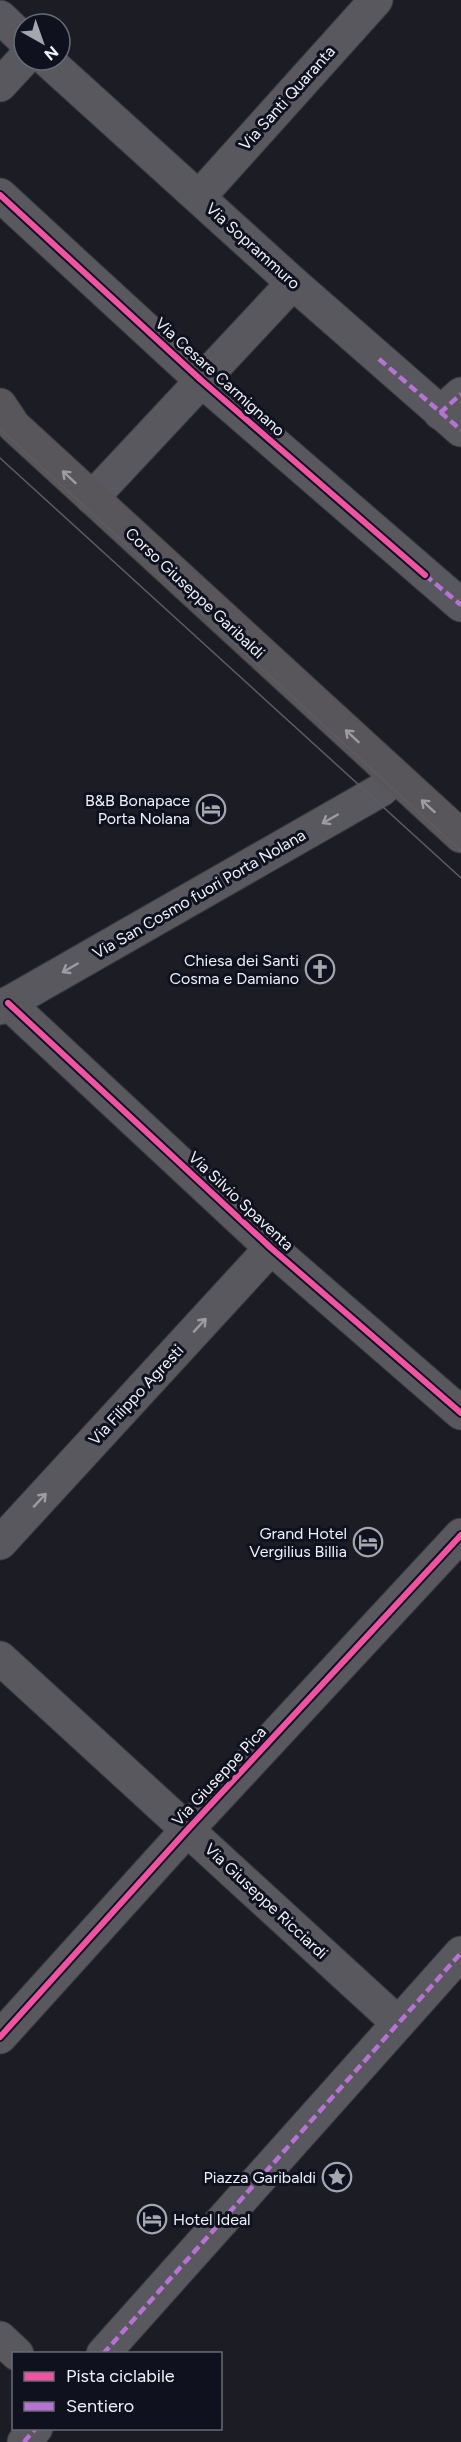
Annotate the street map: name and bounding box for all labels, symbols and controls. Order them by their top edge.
north arrow [12,12,72,72]
text: N [40,42,62,64]
street label: Via Santi Quaranta [235,42,339,154]
street label: Via Soprammuro [202,199,304,293]
street label: Via Cesare Carmignano [151,314,289,440]
one-way arrow [62,470,77,484]
street label: Corso Giuseppe Garibaldi [122,524,268,662]
one-way arrow [344,729,359,744]
place label: B&B Bonapace Porta Nolana [85,791,190,828]
hotel icon: B&B Bonapace Porta Nolana [195,793,227,825]
one-way arrow [421,799,436,813]
one-way arrow [322,813,339,825]
street label: Via San Cosmo fuori Porta Nolana [89,825,309,963]
place label: Chiesa dei Santi Cosma e Damiano [169,951,299,988]
church icon: Chiesa dei Santi Cosma e Damiano [304,953,336,985]
one-way arrow [62,962,79,974]
street label: Via Silvio Spaventa [185,1147,297,1255]
one-way arrow [193,1318,207,1333]
street label: Via Filippo Agresti [85,1341,187,1449]
one-way arrow [33,1492,47,1507]
place label: Grand Hotel Vergilius Billia [249,1524,347,1561]
hotel icon: Grand Hotel Vergilius Billia [352,1526,384,1558]
street label: Via Giuseppe Pica [168,1722,270,1830]
street label: Via Giuseppe Ricciardi [201,1839,331,1963]
place icon: Piazza Garibaldi [321,2161,353,2193]
place label: Piazza Garibaldi [203,2168,316,2187]
hotel icon: Hotel Ideal [136,2203,168,2235]
place label: Hotel Ideal [173,2210,251,2229]
legend [12,2352,222,2430]
text: Pista ciclabile [66,2365,175,2387]
text: Sentiero [66,2395,134,2417]

